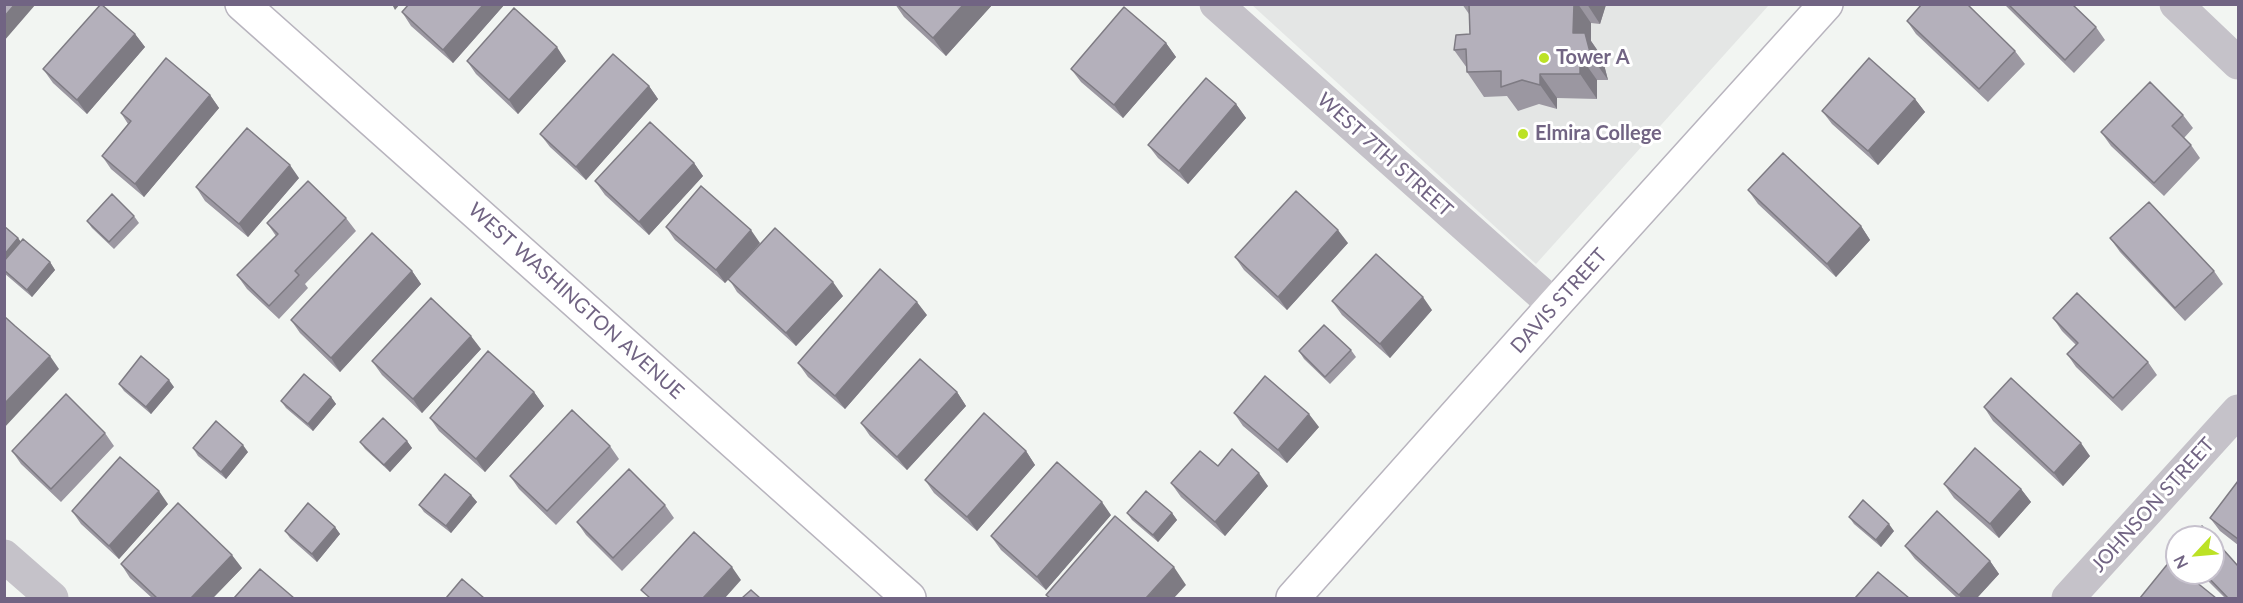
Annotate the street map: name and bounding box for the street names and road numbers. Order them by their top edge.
street label: WEST 7TH STREET [1312,88,1458,222]
street label: WEST WASHINGTON AVENUE [463,198,689,404]
street label: DAVIS STREET [1506,244,1612,358]
street label: JOHNSON STREET [2086,433,2220,577]

